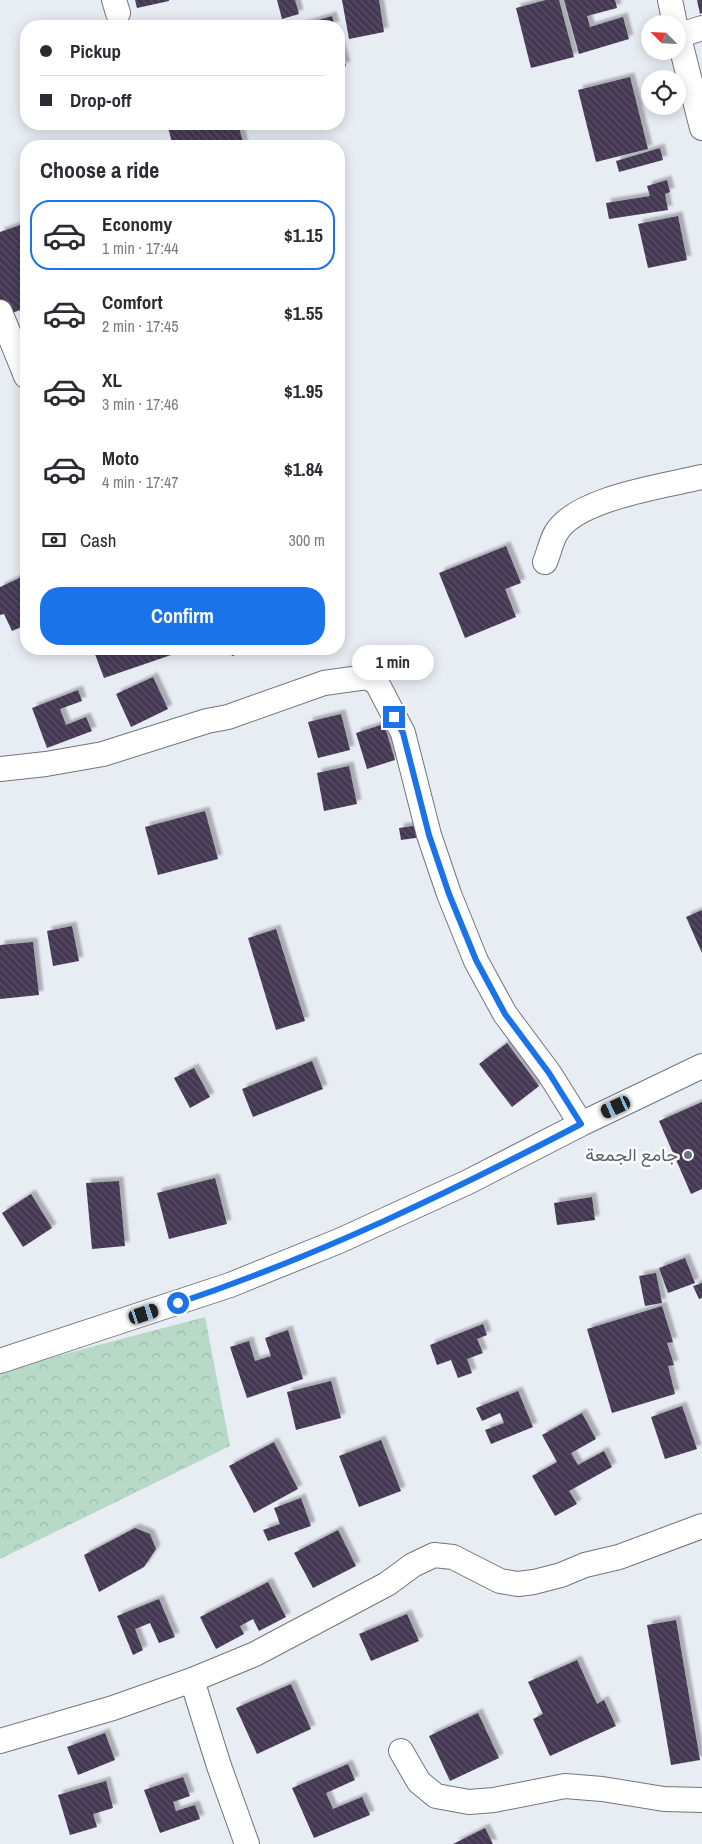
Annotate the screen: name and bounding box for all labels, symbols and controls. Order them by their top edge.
north arrow [641,15,686,60]
map controls [641,15,686,115]
text: Pickup [70,38,121,64]
button: locate [641,70,686,115]
text: Drop-off [70,87,131,113]
text: Choose a ride [40,155,159,185]
text: Economy [102,211,172,237]
icon: car [42,213,87,258]
text: $1.15 [284,222,323,248]
text: 1 min · 17:44 [102,237,179,259]
text: Comfort [102,289,163,315]
icon: car [42,291,87,336]
text: $1.55 [284,300,323,326]
text: 2 min · 17:45 [102,315,179,337]
text: XL [102,367,122,393]
icon: car [42,369,87,414]
text: $1.95 [284,378,323,404]
text: 3 min · 17:46 [102,393,179,415]
text: Moto [102,445,139,471]
icon: car [42,447,87,492]
text: $1.84 [284,456,323,482]
text: 4 min · 17:47 [102,471,179,493]
icon: cash [40,526,68,554]
text: Cash [80,527,116,553]
text: 300 m [289,529,325,551]
button: Confirm [40,587,325,645]
callout: 1 min [353,644,435,680]
text: 1 min [376,651,410,673]
route end [383,706,405,728]
car [599,1094,632,1120]
place label: جامع الجمعة [585,1142,678,1167]
marker: جامع الجمعة [682,1149,694,1161]
route start [167,1292,189,1314]
car [127,1302,160,1326]

